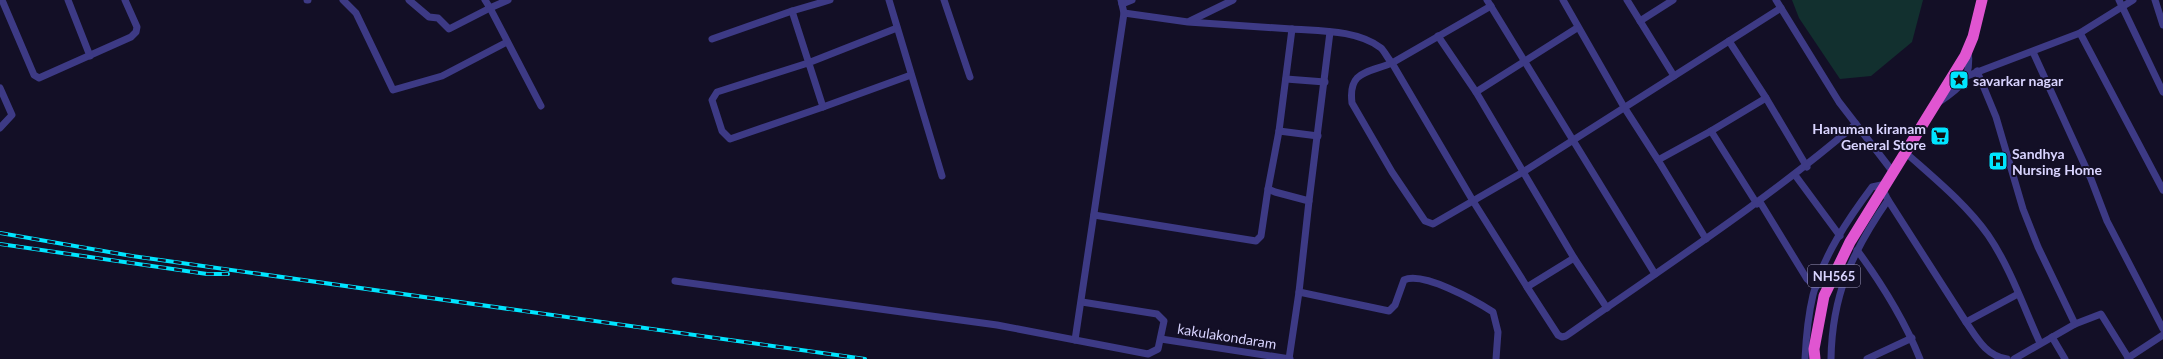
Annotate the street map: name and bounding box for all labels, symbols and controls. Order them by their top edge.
place icon: savarkar nagar [1948,69,1970,91]
place label: savarkar nagar [1973,72,2064,89]
place label: Hanuman kiranam General Store [1812,120,1927,153]
supermarket icon: Hanuman kiranam General Store [1929,125,1951,147]
place label: Sandhya Nursing Home [2012,145,2102,178]
hospital icon: Sandhya Nursing Home [1987,150,2009,172]
road number: NH565 [1808,265,1860,287]
street label: kakulakondaram [1176,320,1278,352]

